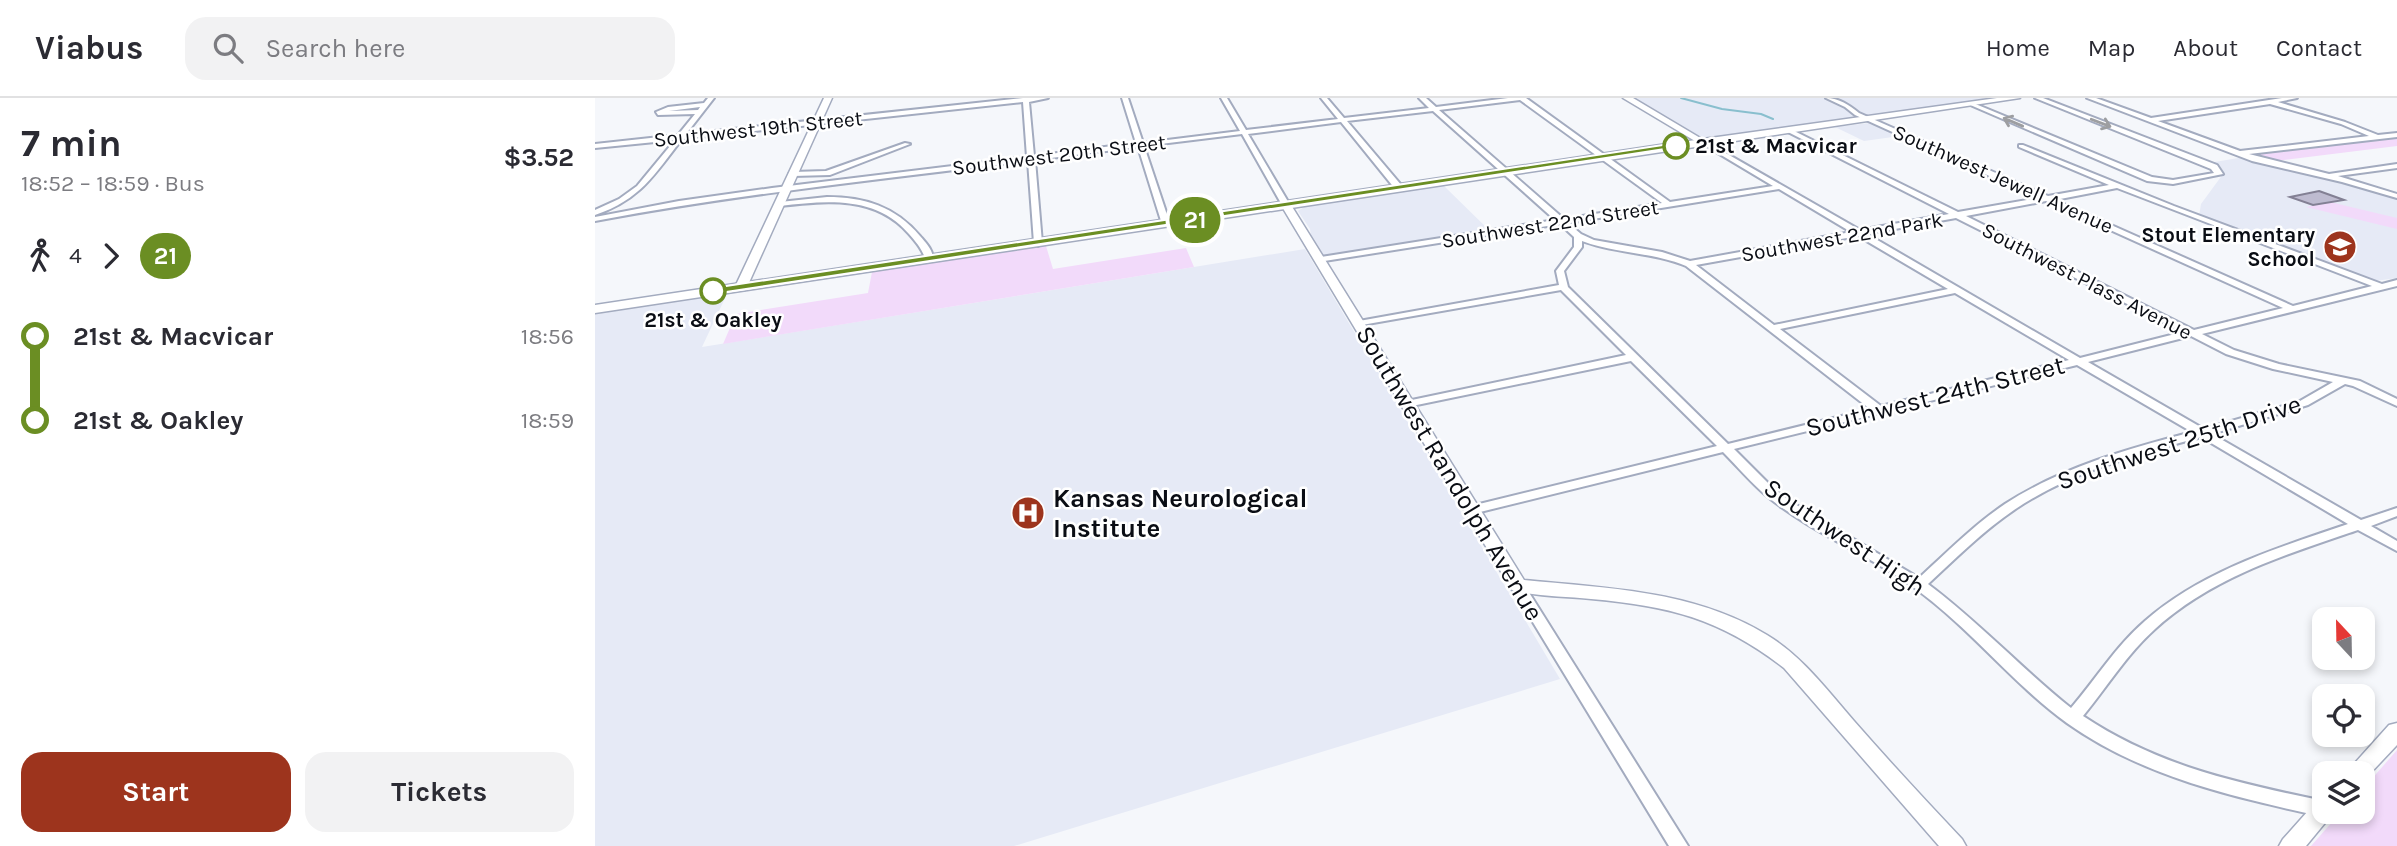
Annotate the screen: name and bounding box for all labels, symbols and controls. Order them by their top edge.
search box [185,17,675,80]
text: Viabus [35,29,143,67]
icon: search [209,29,247,67]
text: Search here [265,33,405,64]
text: Home [1986,34,2050,62]
text: Map [2088,34,2135,62]
text: About [2173,34,2238,62]
text: Contact [2276,34,2362,62]
street label: Southwest 19th Street [652,106,864,152]
one-way arrow [2003,115,2024,128]
one-way arrow [2090,117,2112,130]
street label: Southwest Jewell Avenue [1889,120,2117,238]
text: 7 min [21,121,122,166]
street label: Southwest 20th Street [951,130,1167,180]
marker: 21st & Macvicar [1663,133,1689,159]
place label: 21st & Macvicar [1695,134,1857,158]
text: $3.52 [503,142,574,173]
text: 18:52 – 18:59 · Bus [21,170,205,197]
street label: Southwest 22nd Street [1440,195,1660,253]
line badge: 21 [1163,197,1227,243]
text: 21 [1183,206,1207,234]
street label: Southwest 22nd Park [1739,207,1945,267]
street label: Southwest Plass Avenue [1978,218,2196,344]
place label: Stout Elementary School [2141,223,2315,271]
school or university icon: Stout Elementary School [2321,228,2359,266]
icon: walk [21,237,59,275]
icon: forward [92,237,130,275]
text: 4 [69,242,82,269]
text: 21 [154,242,177,270]
marker: 21st & Oakley [700,278,726,304]
place label: 21st & Oakley [644,308,782,332]
street label: Southwest Randolph Avenue [1349,320,1550,626]
text: 21st & Macvicar [73,321,273,352]
text: 18:56 [521,323,574,350]
street label: Southwest 24th Street [1803,349,2068,444]
street label: Southwest 25th Drive [2053,388,2305,497]
text: 21st & Oakley [73,405,243,436]
text: 18:59 [521,407,574,434]
street label: Southwest High [1758,472,1931,603]
place label: Kansas Neurological Institute [1053,483,1307,544]
hospital icon: Kansas Neurological Institute [1009,494,1047,532]
north arrow [2312,607,2375,670]
map controls [2312,607,2375,824]
button: locate [2312,684,2375,747]
button: Start [21,752,291,832]
button: Tickets [305,752,574,832]
button: layers [2312,761,2375,824]

